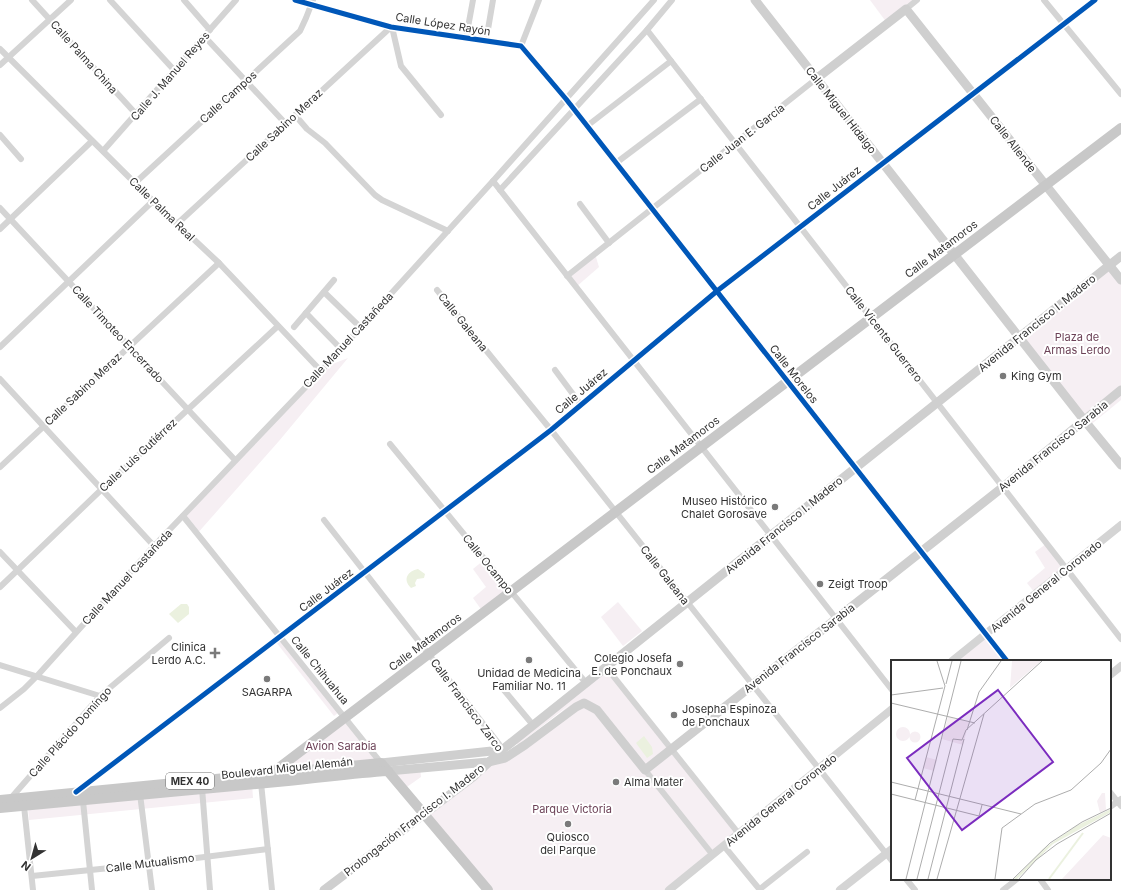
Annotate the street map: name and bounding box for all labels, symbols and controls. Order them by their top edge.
street label: Calle López Rayón [394,10,492,38]
street label: Calle Palma China [47,17,121,97]
street label: Calle J. Manuel Reyes [127,28,213,124]
street label: Calle Miguel Hidalgo [803,64,880,157]
street label: Calle Campos [197,68,260,126]
street label: Calle Sabino Meraz [242,86,326,164]
street label: Calle Juan E. García [697,100,787,176]
street label: Calle Allende [987,113,1039,175]
street label: Calle Juárez [804,163,864,213]
street label: Calle Palma Real [126,174,198,244]
street label: Calle Matamoros [902,217,980,281]
street label: Avenida Francisco I. Madero [975,271,1099,375]
street label: Calle Timoteo Encerrado [69,282,167,386]
street label: Calle Vicente Guerrero [842,283,926,385]
street label: Calle Manuel Castañeda [300,289,396,391]
street label: Calle Galeana [435,290,491,354]
park label: Plaza de Armas Lerdo [1044,330,1111,357]
street label: Calle Morelos [767,342,821,406]
street label: Calle Sabino Meraz [41,350,125,428]
street label: Calle Juárez [552,365,610,417]
place label: King Gym [1011,369,1062,383]
marker: King Gym [998,371,1008,381]
street label: Avenida Francisco Sarabia [995,397,1111,495]
street label: Calle Matamoros [644,413,722,477]
street label: Calle Luis Gutiérrez [96,415,180,495]
street label: Avenida Francisco I. Madero [722,473,846,577]
place label: Museo Histórico Chalet Gorosave [681,494,767,521]
marker: Museo Histórico Chalet Gorosave [770,502,780,512]
street label: Calle Manuel Castañeda [79,526,175,628]
street label: Calle Ocampo [460,531,517,597]
street label: Avenida General Coronado [988,537,1105,635]
street label: Calle Galeana [637,543,693,607]
street label: Calle Juárez [296,565,356,615]
place label: Zeigt Troop [828,577,888,591]
marker: Zeigt Troop [815,579,825,589]
street label: Avenida Francisco Sarabia [741,600,857,696]
street label: Calle Matamoros [386,610,464,674]
street label: Calle Chihuahua [288,633,352,707]
place label: Clinica Lerdo A.C. [152,640,206,667]
marker: Clinica Lerdo A.C. [209,647,221,659]
place label: Colegio Josefa E. de Ponchaux [591,651,672,678]
marker: Unidad de Medicina Familiar No. 11 [524,655,534,665]
street label: Calle Francisco Zarco [427,656,507,755]
marker: Colegio Josefa E. de Ponchaux [675,659,685,669]
inset map [891,660,1111,880]
place label: Unidad de Medicina Familiar No. 11 [477,666,581,693]
marker: SAGARPA [262,674,272,684]
street label: Calle Plácido Domíngo [26,684,115,780]
place label: SAGARPA [242,685,293,699]
place label: Josepha Espinoza de Ponchaux [682,702,777,729]
marker: Josepha Espinoza de Ponchaux [669,710,679,720]
park label: Avion Sarabia [305,739,377,753]
street label: Avenida General Coronado [723,751,840,849]
street label: Boulevard Miguel Alemán [220,754,354,782]
street label: Prolongación Francisco I. Madero [341,761,487,879]
road number: MEX 40 [166,773,214,789]
place label: Alma Mater [624,775,683,789]
marker: Alma Mater [611,777,621,787]
park label: Parque Victoria [532,802,612,816]
marker: Quiosco del Parque [563,819,573,829]
place label: Quiosco del Parque [540,830,596,857]
north arrow [12,838,52,878]
street label: Calle Mutualismo [105,851,195,875]
text: N [18,858,34,874]

